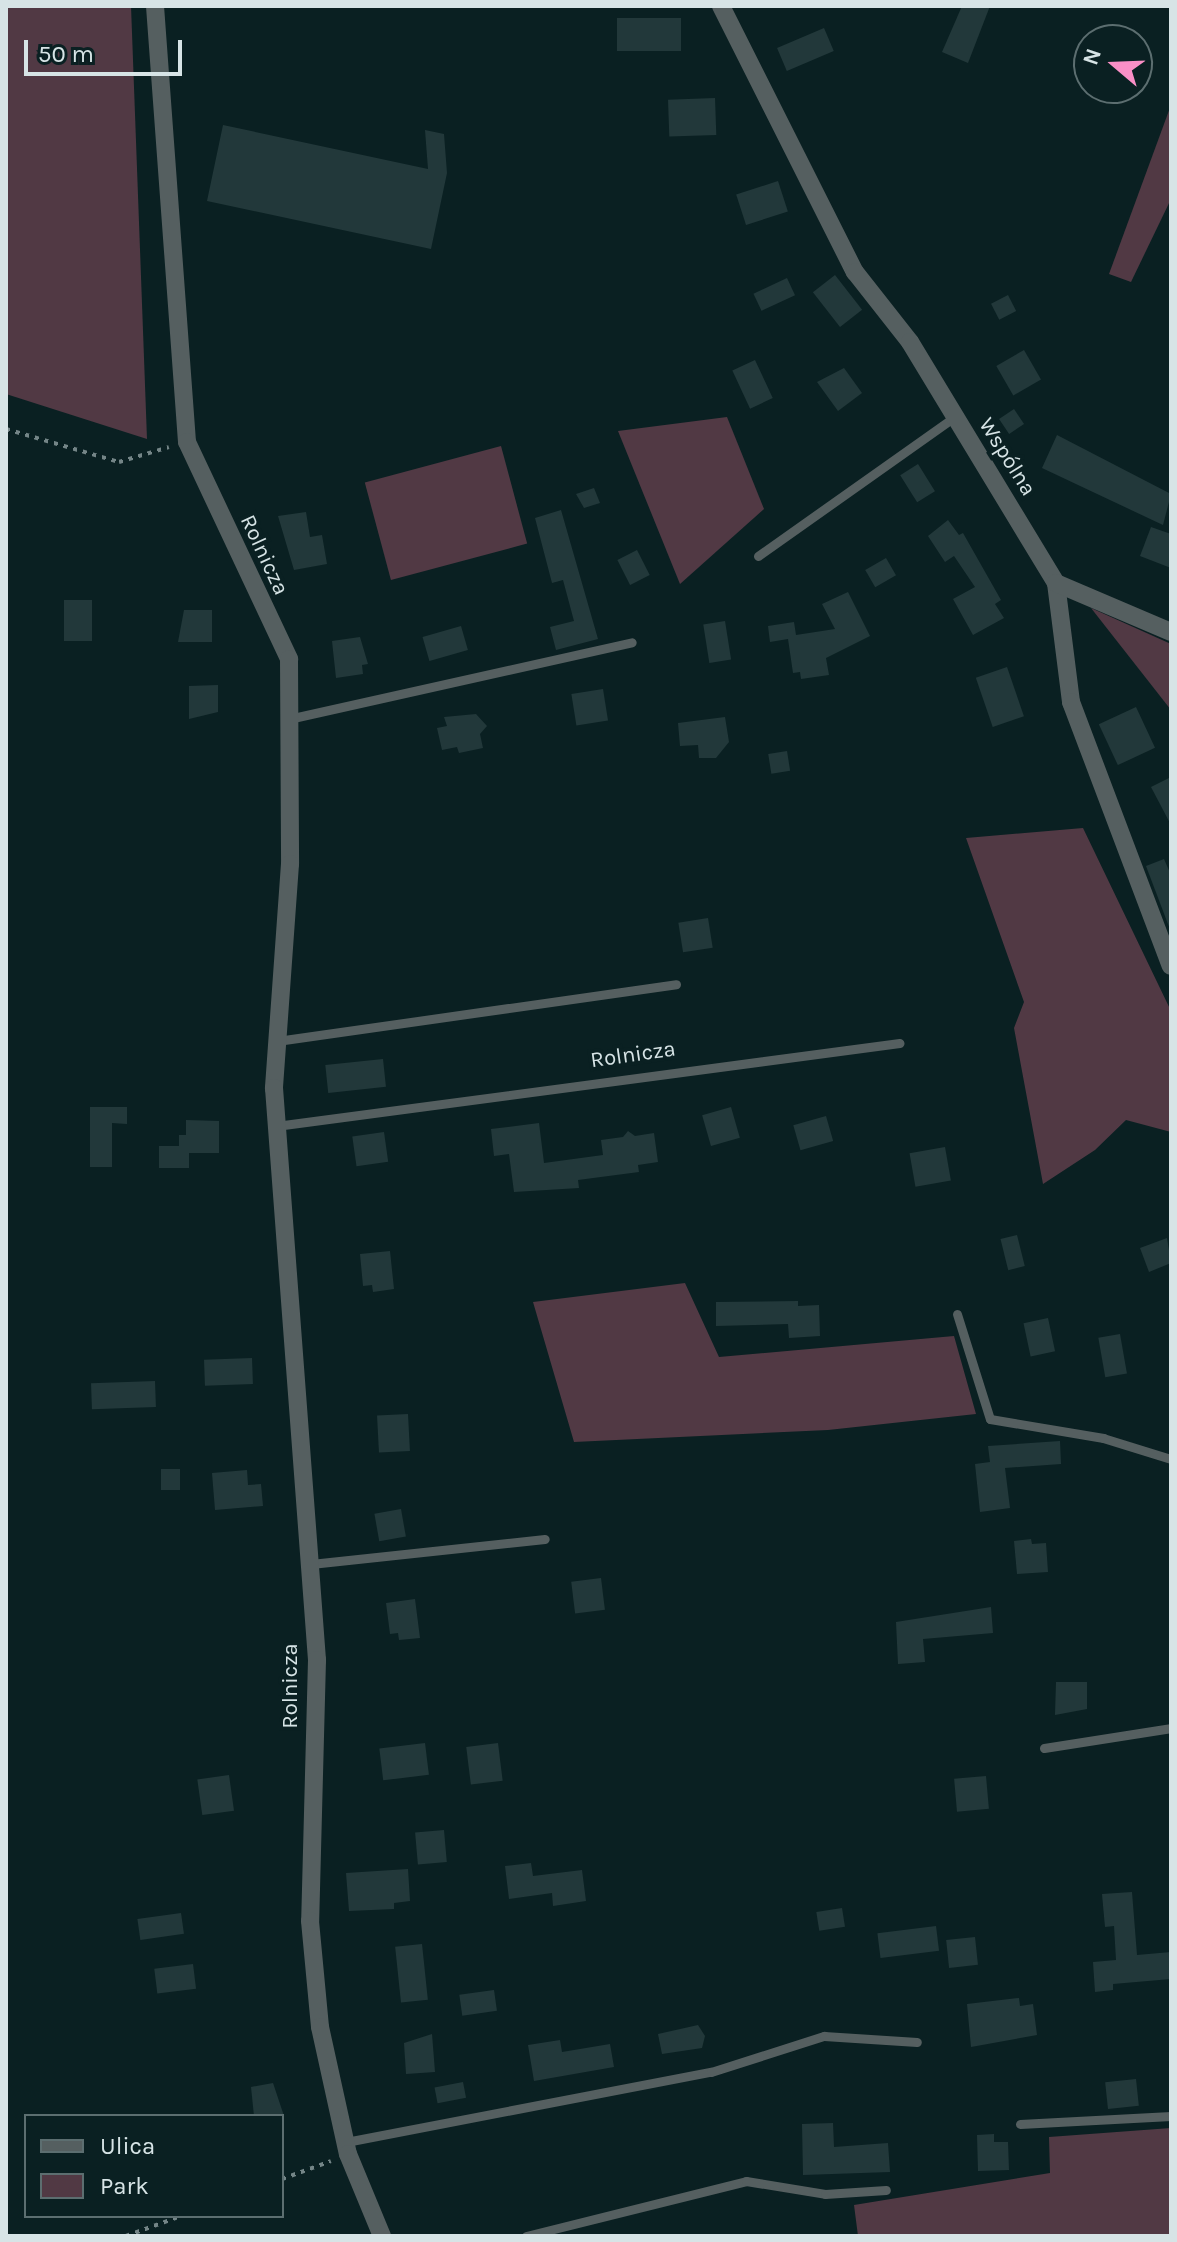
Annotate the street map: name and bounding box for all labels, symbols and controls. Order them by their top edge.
scale bar [28,24,186,74]
north arrow [1073,24,1153,104]
text: 50 m [38,40,94,68]
text: N [1077,45,1107,69]
street label: Wspólna [973,413,1041,501]
street label: Rolnicza [234,511,294,599]
street label: Rolnicza [589,1036,677,1074]
street label: Rolnicza [278,1643,304,1729]
legend [24,2114,284,2218]
text: Ulica [100,2132,155,2160]
text: Park [100,2172,149,2200]

